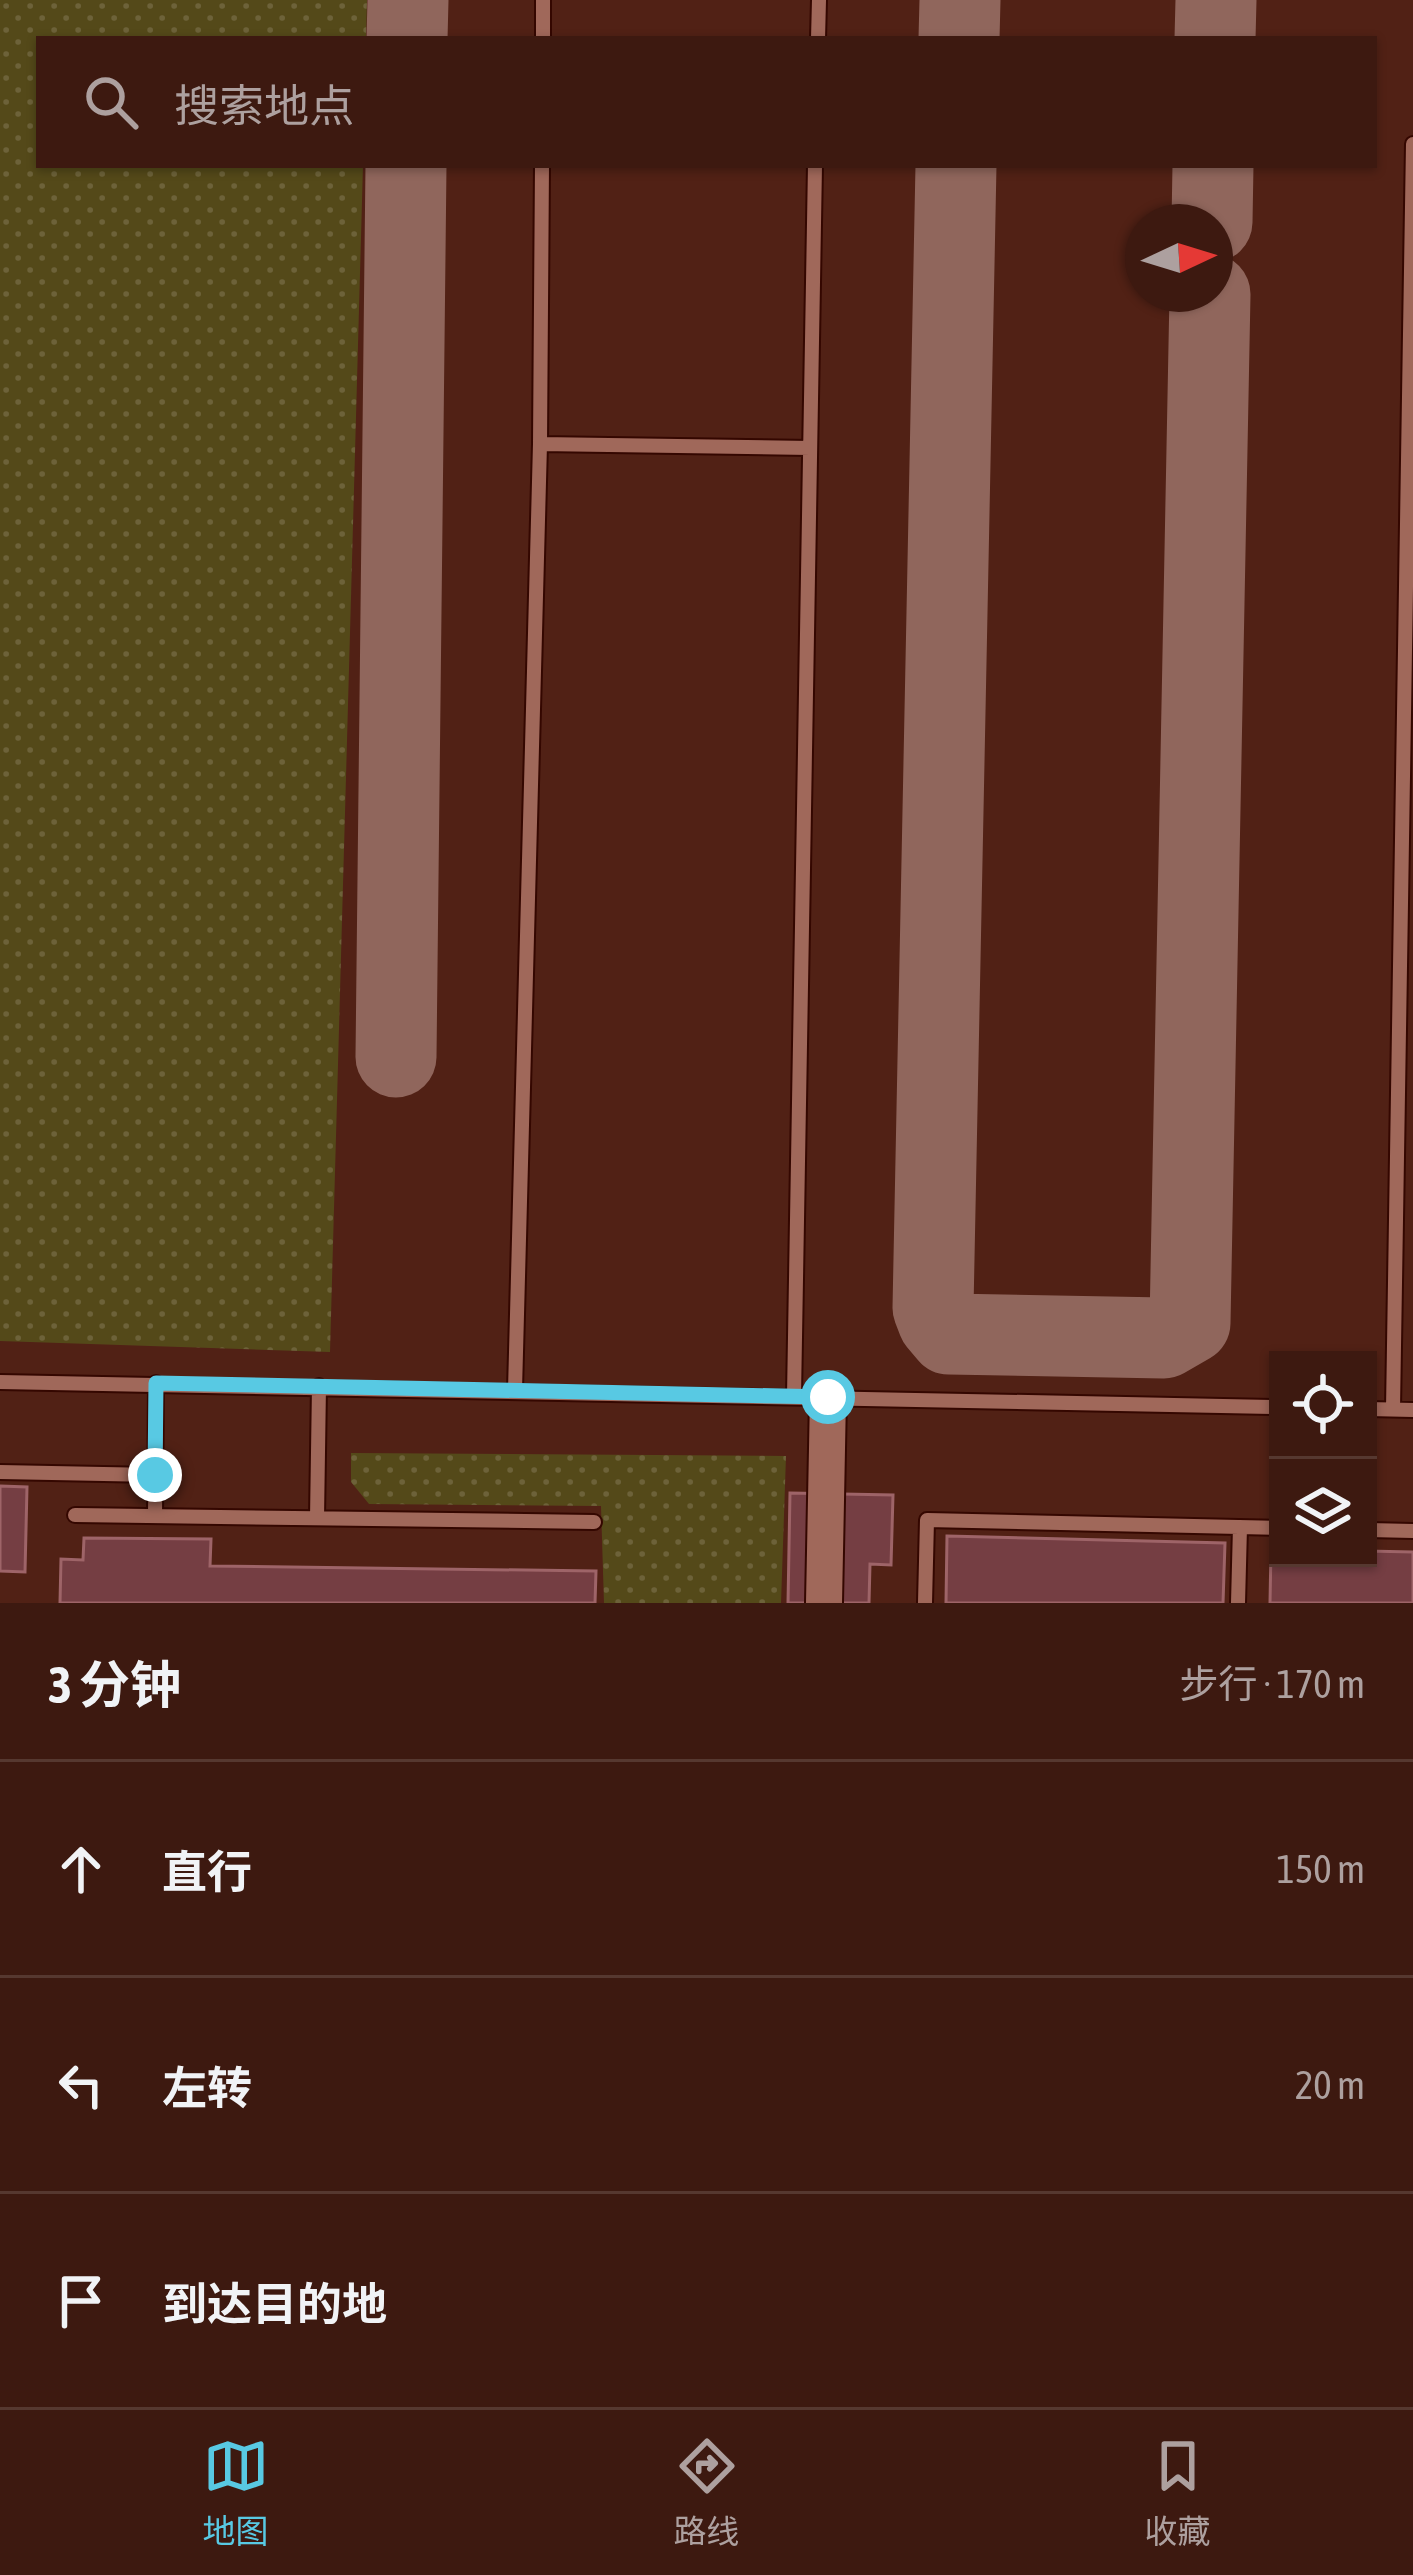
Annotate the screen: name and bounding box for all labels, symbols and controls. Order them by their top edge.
search box [36,36,1377,168]
icon: search [78,69,144,135]
text: 搜索地点 [174,80,354,132]
north arrow [1125,204,1233,312]
map controls [1269,1351,1377,1567]
button: locate [1269,1351,1377,1459]
route start [801,1370,855,1424]
route end [128,1448,182,1502]
button: layers [1269,1459,1377,1567]
text: 3 分钟 [48,1655,181,1714]
text: 步行 · 170 m [1180,1662,1365,1706]
icon: ahead [48,1836,114,1902]
text: 直行 [162,1846,252,1898]
text: 150 m [1277,1847,1365,1891]
icon: left [48,2052,114,2118]
text: 左转 [162,2062,252,2114]
text: 20 m [1295,2063,1365,2107]
icon: arrive [48,2268,114,2334]
text: 到达目的地 [162,2278,387,2330]
tab: 地图 [203,2433,269,2553]
tab: 路线 [674,2433,740,2553]
tab: 收藏 [1145,2433,1211,2553]

